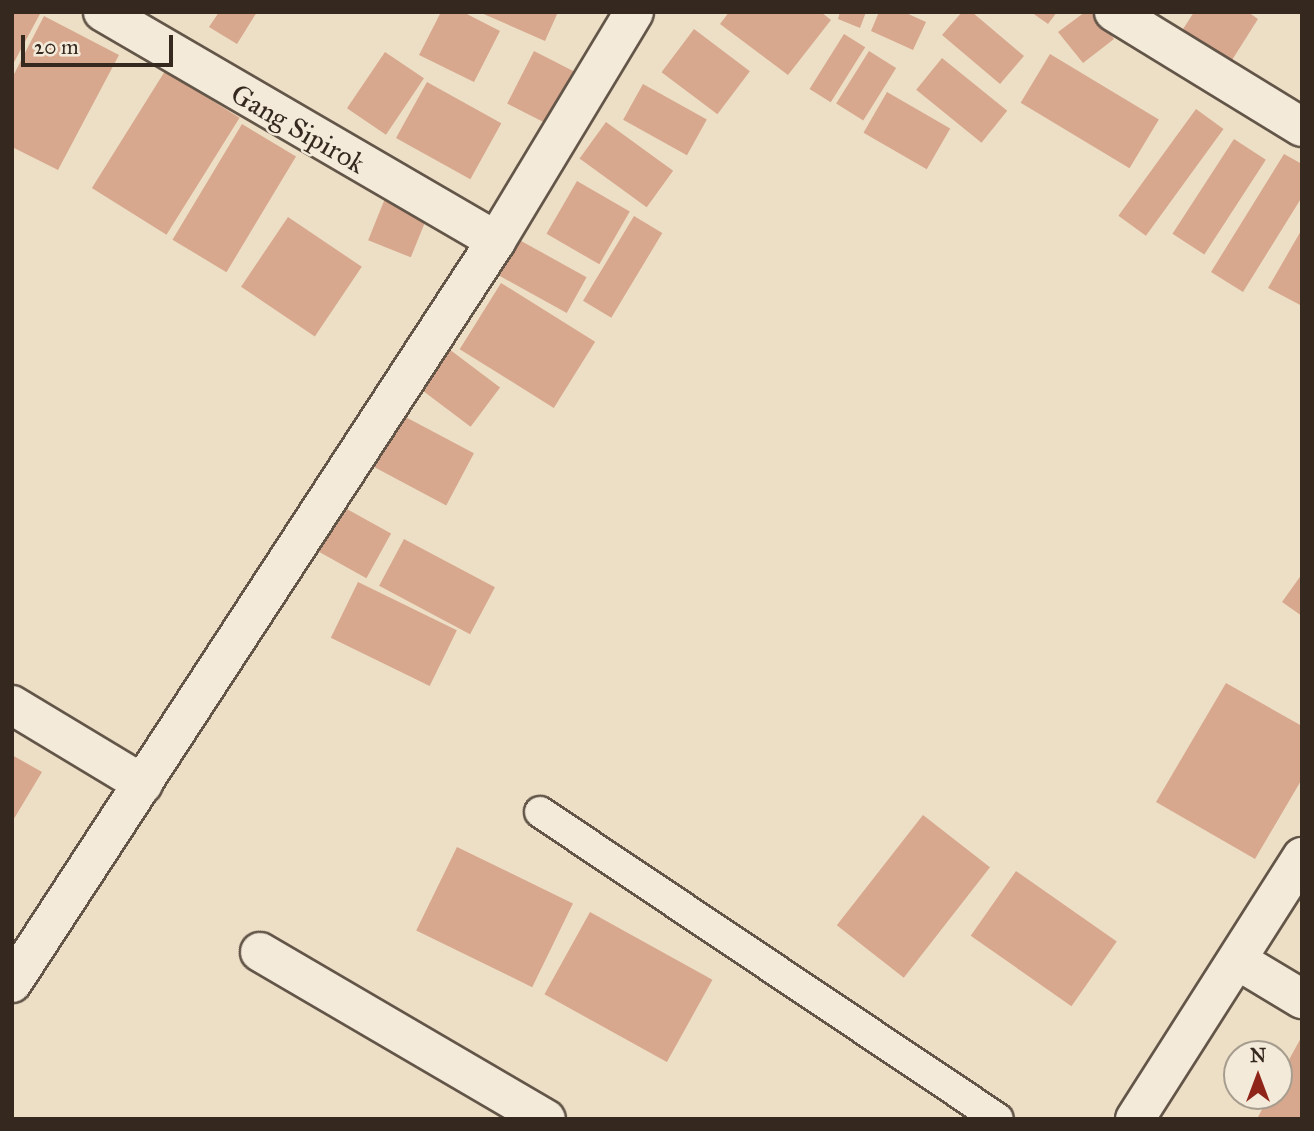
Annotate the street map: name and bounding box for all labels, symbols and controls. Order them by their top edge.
scale bar [24,21,177,65]
text: 20 m [34,34,79,60]
street label: Gang Sipirok [225,77,371,181]
north arrow [1223,1040,1293,1110]
text: N [1250,1044,1266,1067]

